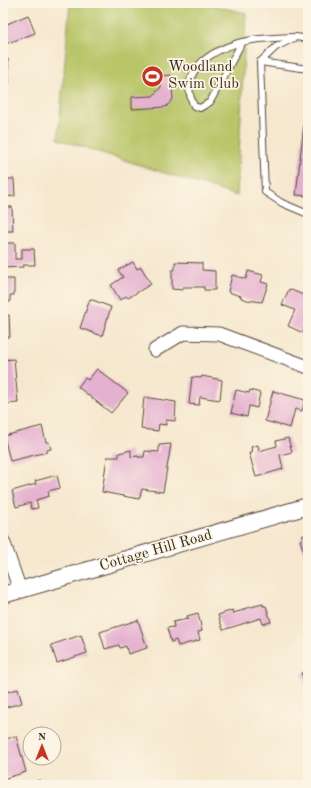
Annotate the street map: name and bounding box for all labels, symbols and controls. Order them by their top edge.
place label: Woodland Swim Club [168,60,239,92]
sports icon: Woodland Swim Club [140,63,166,89]
street label: Cottage Hill Road [98,528,214,574]
north arrow [22,726,62,766]
text: N [38,732,47,743]

